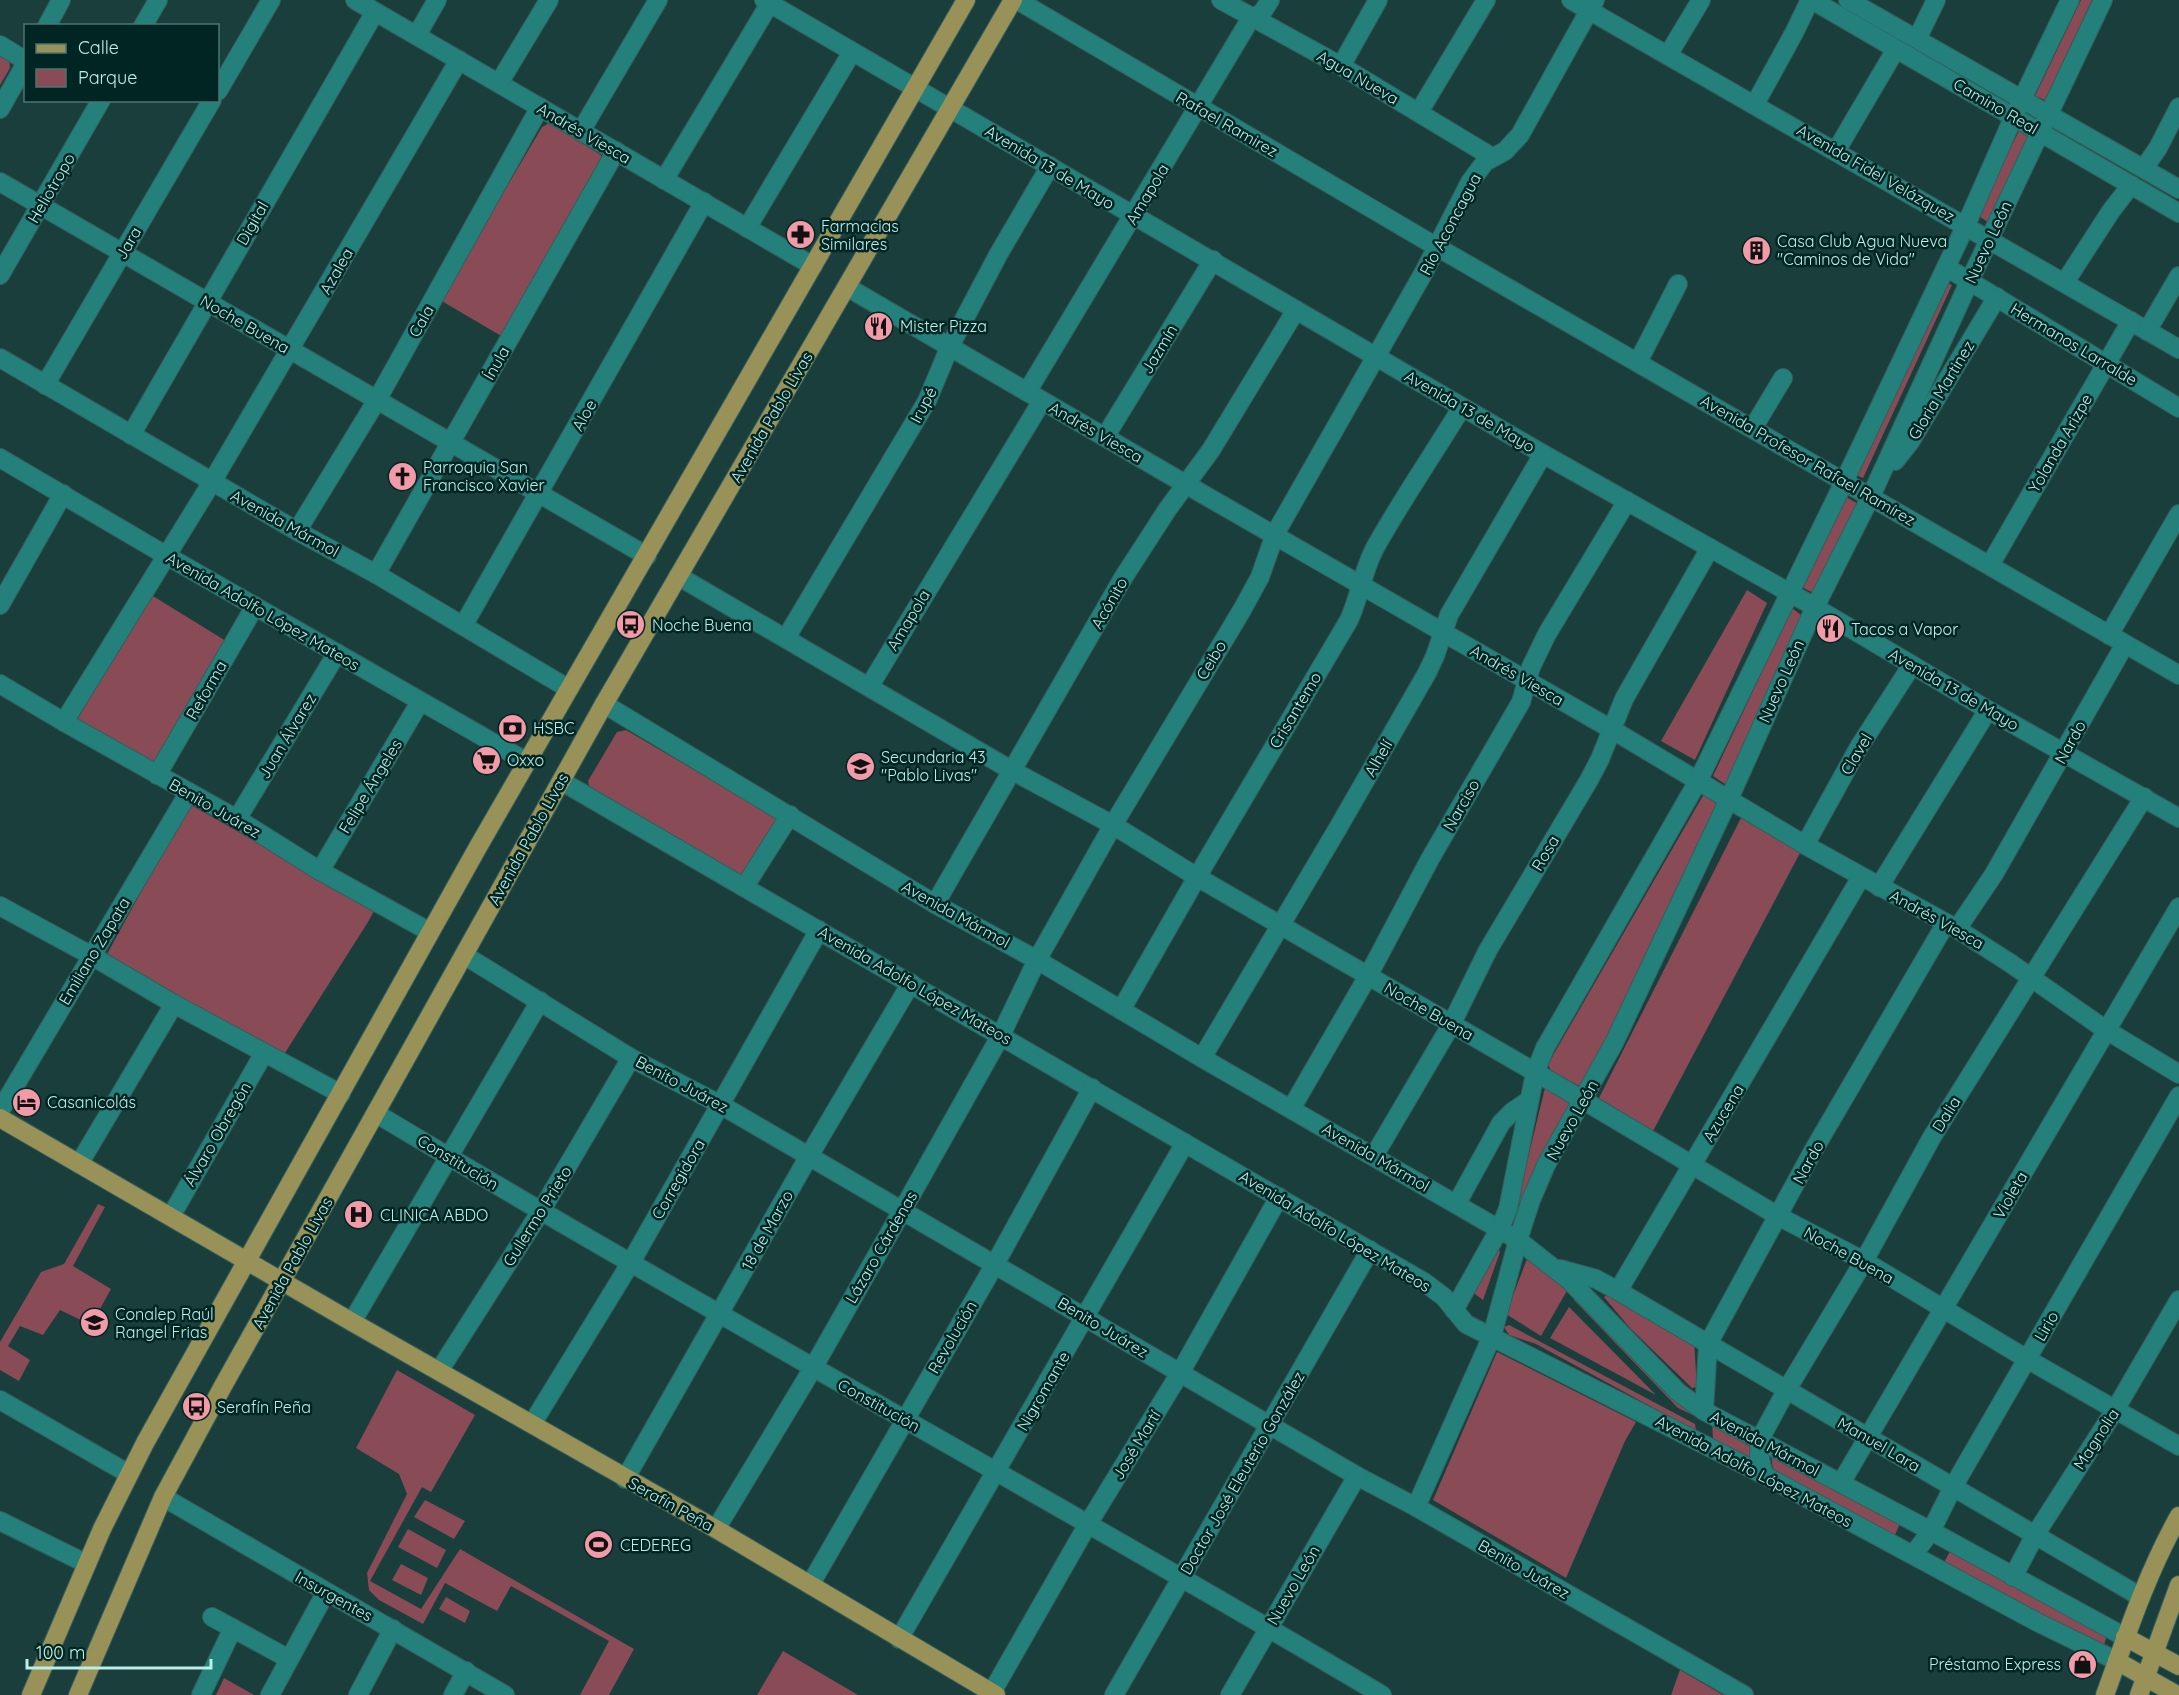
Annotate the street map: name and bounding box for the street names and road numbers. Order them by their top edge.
street label: Agua Nueva [1314,46,1402,108]
street label: Camino Real [1950,74,2042,138]
street label: Rafael Ramirez [1173,87,1281,161]
street label: Andrés Viesca [534,98,634,168]
street label: Avenida Fidel Velázquez [1794,120,1958,226]
street label: Avenida 13 de Mayo [982,121,1118,213]
street label: Heliotropo [23,149,79,227]
street label: Amapola [1121,160,1173,228]
street label: Río Aconcagua [1415,170,1485,278]
street label: Digital [232,198,272,248]
street label: Nuevo León [1960,198,2016,286]
street label: Jara [111,223,145,263]
street label: Azalea [315,244,357,298]
street label: Noche Buena [197,290,293,358]
street label: Hermanos Larralde [2007,298,2141,390]
street label: Cala [404,301,438,341]
street label: Jazmín [1137,321,1181,377]
street label: Gloria Martinez [1904,337,1978,443]
street label: Ínula [478,343,514,383]
street label: Avenida Pablo Livas [725,348,817,486]
street label: Avenida 13 de Mayo [1401,366,1539,456]
street label: Irupé [905,384,941,426]
street label: Avenida Profesor Rafael Ramírez [1697,390,1919,530]
street label: Yolanda Arizpe [2024,390,2096,496]
street label: Aloe [567,396,601,434]
street label: Andrés Viesca [1046,397,1146,467]
street label: Avenida Mármol [227,485,343,561]
street label: Avenida Adolfo López Mateos [163,547,363,675]
street label: Acónito [1086,574,1132,632]
street label: Amapola [882,586,934,654]
street label: Nuevo León [1754,636,1808,726]
street label: Ceibo [1192,637,1230,683]
street label: Andrés Viesca [1467,640,1567,710]
street label: Avenida 13 de Mayo [1885,644,2023,734]
street label: Reforma [181,657,231,723]
street label: Crisantemo [1264,668,1326,752]
street label: Juan Álvarez [254,690,320,782]
street label: Nardo [2050,717,2090,767]
street label: Clavel [1836,730,1876,778]
street label: Felipe Ángeles [334,735,406,837]
street label: Alhelí [1360,735,1397,780]
street label: Avenida Pablo Livas [483,770,573,908]
street label: Benito Juárez [166,774,264,842]
street label: Narciso [1438,776,1484,834]
street label: Rosa [1527,832,1563,874]
street label: Avenida Mármol [898,876,1014,952]
street label: Andrés Viesca [1886,885,1988,953]
street label: Emiliano Zapata [54,894,134,1008]
street label: Avenida Adolfo López Mateos [815,921,1015,1049]
street label: Noche Buena [1381,977,1477,1045]
street label: Benito Juárez [632,1051,732,1117]
street label: Nuevo León [1542,1076,1602,1164]
street label: Álvaro Obregón [179,1078,255,1190]
street label: Azucena [1698,1081,1748,1145]
street label: Dalia [1927,1093,1965,1135]
street label: Avenida Mármol [1319,1118,1433,1196]
street label: Constitución [414,1130,502,1194]
street label: Corregidora [647,1135,709,1223]
street label: Nardo [1788,1137,1828,1187]
street label: Gullermo Prieto [498,1162,576,1270]
street label: Avenida Adolfo López Mateos [1236,1166,1434,1296]
street label: Violeta [1988,1168,2032,1222]
street label: 18 de Marzo [737,1187,797,1273]
street label: Lázaro Cárdenas [841,1187,921,1307]
street label: Avenida Pablo Livas [247,1194,337,1332]
street label: Noche Buena [1801,1222,1897,1288]
street label: Benito Juárez [1054,1292,1152,1362]
street label: Revolución [923,1297,981,1377]
street label: Lirio [2030,1307,2062,1345]
street label: Nigromante [1012,1348,1074,1434]
street label: Doctor José Eleuterio González [1176,1368,1308,1578]
street label: Constitución [834,1374,924,1436]
street label: Magnolia [2069,1405,2123,1473]
street label: José Martí [1107,1406,1165,1483]
street label: Avenida Mármol [1707,1406,1823,1480]
street label: Avenida Adolfo López Mateos [1652,1411,1856,1531]
street label: Manuel Lara [1834,1412,1924,1476]
street label: Serafín Peña [625,1473,717,1535]
street label: Benito Juárez [1475,1535,1573,1603]
street label: Nuevo León [1262,1542,1324,1628]
street label: Insurgentes [292,1566,376,1626]

